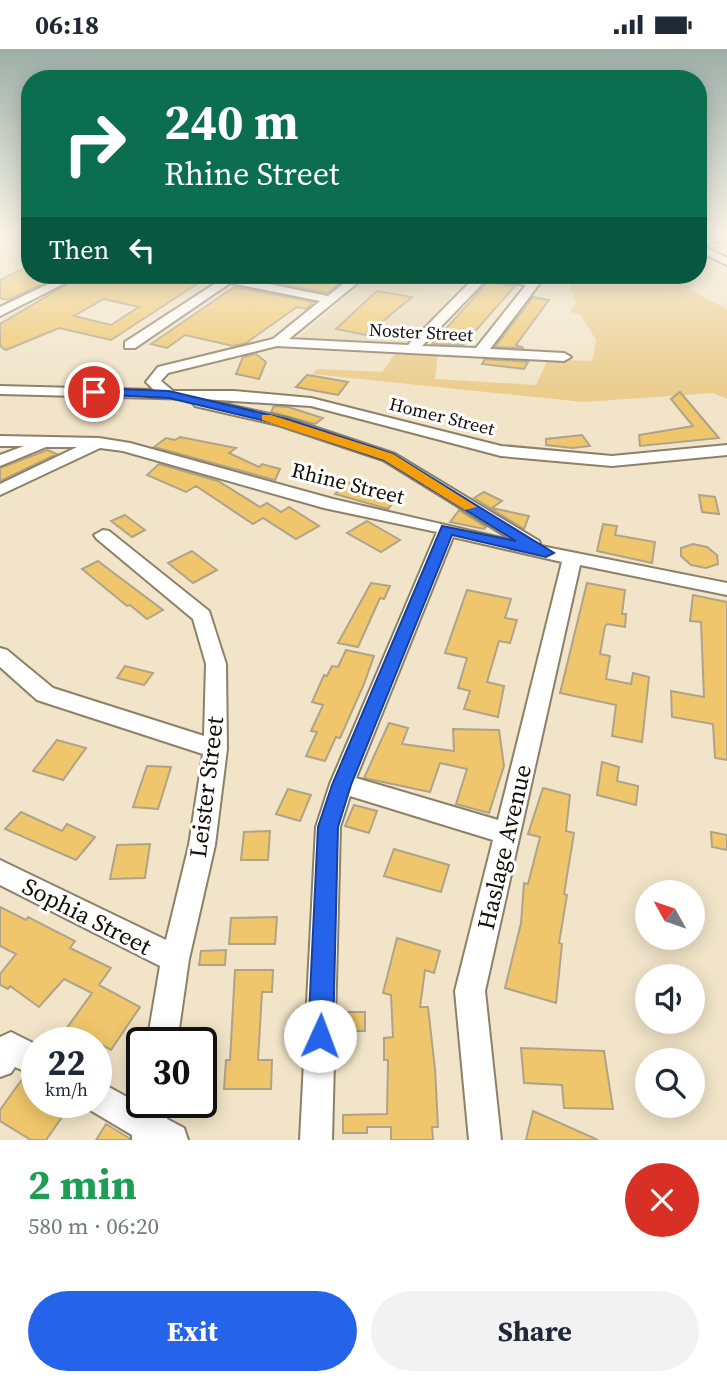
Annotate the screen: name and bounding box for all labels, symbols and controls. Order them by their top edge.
text: 06:18 [35,7,99,43]
text: 240 m [164,88,299,155]
icon: right [49,98,140,189]
text: Rhine Street [164,152,340,196]
icon: left [123,231,161,269]
text: Then [49,232,109,268]
street label: Noster Street [368,317,474,347]
pin [64,362,124,422]
icon: arrive [75,373,113,411]
street label: Homer Street [387,391,497,441]
street label: Rhine Street [289,455,408,511]
street label: Leister Street [181,714,231,859]
street label: Haslage Avenue [469,761,539,933]
street label: Sophia Street [17,869,157,963]
north arrow [635,880,705,950]
map controls [635,880,705,1118]
button: sound [635,964,705,1034]
position arrow [283,999,357,1073]
speed limit sign: 30 [126,1027,217,1118]
text: 22 [48,1039,85,1087]
button: search [635,1048,705,1118]
text: km/h [45,1077,88,1102]
text: 2 min [28,1155,137,1213]
button: close [625,1163,699,1237]
text: 580 m · 06:20 [28,1210,159,1242]
button: Exit [28,1291,357,1371]
button: Share [371,1291,699,1371]

